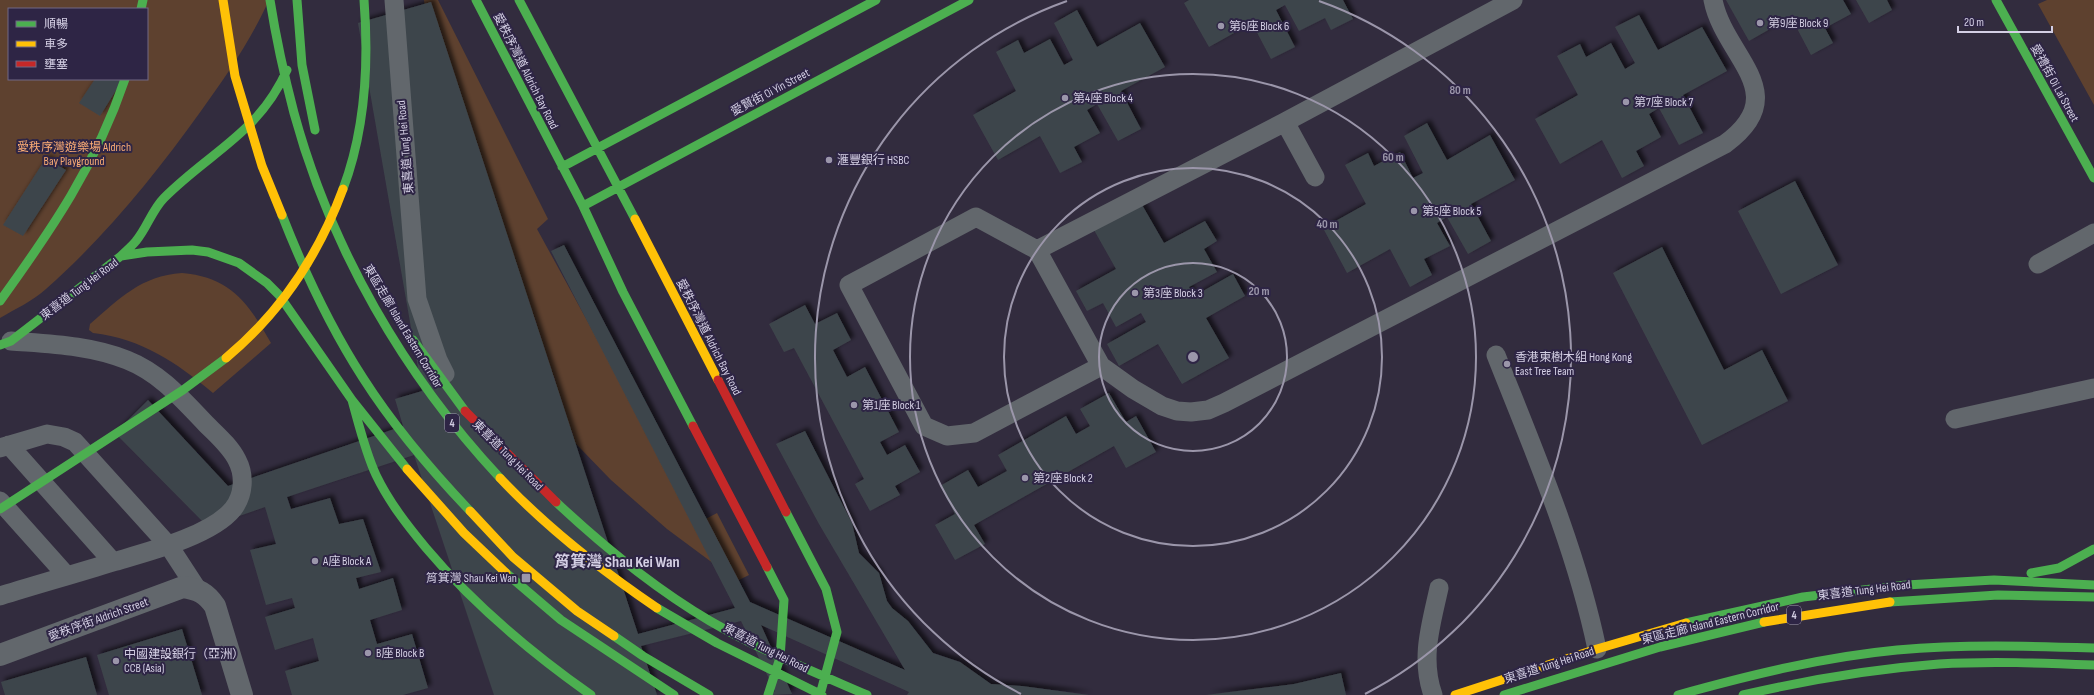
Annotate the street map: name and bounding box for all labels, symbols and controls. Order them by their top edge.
legend [8,8,148,80]
scale bar [1958,8,2052,34]
street label: 愛秩序灣道 Aldrich Bay Road [490,11,561,132]
text: 20 m [1964,15,1984,30]
place label: 第9座 Block 9 [1768,16,1828,31]
text: 順暢 [44,17,68,32]
marker: 第9座 Block 9 [1755,18,1765,28]
place label: 第6座 Block 6 [1229,19,1289,34]
marker: 第6座 Block 6 [1216,21,1226,31]
text: 車多 [44,37,68,52]
street label: 愛禮街 Oi Lai Street [2027,42,2082,125]
text: 壅塞 [44,57,68,72]
street label: 愛賢街 Oi Yin Street [728,65,813,120]
text: 80 m [1449,83,1471,98]
place label: 第4座 Block 4 [1073,91,1133,106]
marker: 第4座 Block 4 [1060,93,1070,103]
place label: 第7座 Block 7 [1634,95,1694,110]
marker: 第7座 Block 7 [1621,97,1631,107]
street label: 東喜道 Tung Hei Road [394,100,417,194]
park label: 愛秩序灣遊樂場 Aldrich Bay Playground [17,140,131,169]
text: 60 m [1382,150,1404,165]
place label: 滙豐銀行 HSBC [837,153,909,168]
marker: 滙豐銀行 HSBC [824,155,834,165]
place label: 第5座 Block 5 [1422,204,1482,219]
marker: 第5座 Block 5 [1409,206,1419,216]
text: 40 m [1316,217,1338,232]
street label: 東喜道 Tung Hei Road [37,255,121,324]
street label: 東區走廊 Island Eastern Corridor [360,262,446,391]
street label: 愛秩序灣道 Aldrich Bay Road [673,277,744,398]
text: 20 m [1249,284,1269,299]
place label: 第3座 Block 3 [1143,286,1203,301]
marker: 第3座 Block 3 [1130,288,1140,298]
centre of rings [1186,350,1200,364]
place label: 香港東樹木組 Hong Kong East Tree Team [1515,350,1632,379]
marker: 香港東樹木組 Hong Kong East Tree Team [1502,359,1512,369]
place label: 第1座 Block 1 [862,398,921,413]
marker: 第1座 Block 1 [849,400,859,410]
road number: 4 [445,414,459,432]
street label: 東喜道 Tung Hei Road [469,417,546,494]
place label: 第2座 Block 2 [1033,471,1093,486]
marker: 第2座 Block 2 [1020,473,1030,483]
district label: 筲箕灣 Shau Kei Wan [554,552,680,572]
place label: A座 Block A [322,554,372,569]
marker: A座 Block A [310,556,320,566]
place label: 筲箕灣 Shau Kei Wan [426,571,517,586]
marker: 筲箕灣 Shau Kei Wan [520,572,532,584]
street label: 東喜道 Tung Hei Road [1817,577,1912,604]
street label: 愛秩序街 Aldrich Street [46,594,151,645]
street label: 東區走廊 Island Eastern Corridor [1640,599,1781,648]
road number: 4 [1787,606,1801,624]
street label: 東喜道 Tung Hei Road [721,620,811,676]
street label: 東喜道 Tung Hei Road [1502,644,1596,687]
place label: B座 Block B [376,646,424,661]
place label: 中國建設銀行（亞洲） CCB (Asia) [124,647,244,676]
marker: B座 Block B [363,648,373,658]
marker: 中國建設銀行（亞洲） CCB (Asia) [111,656,121,666]

